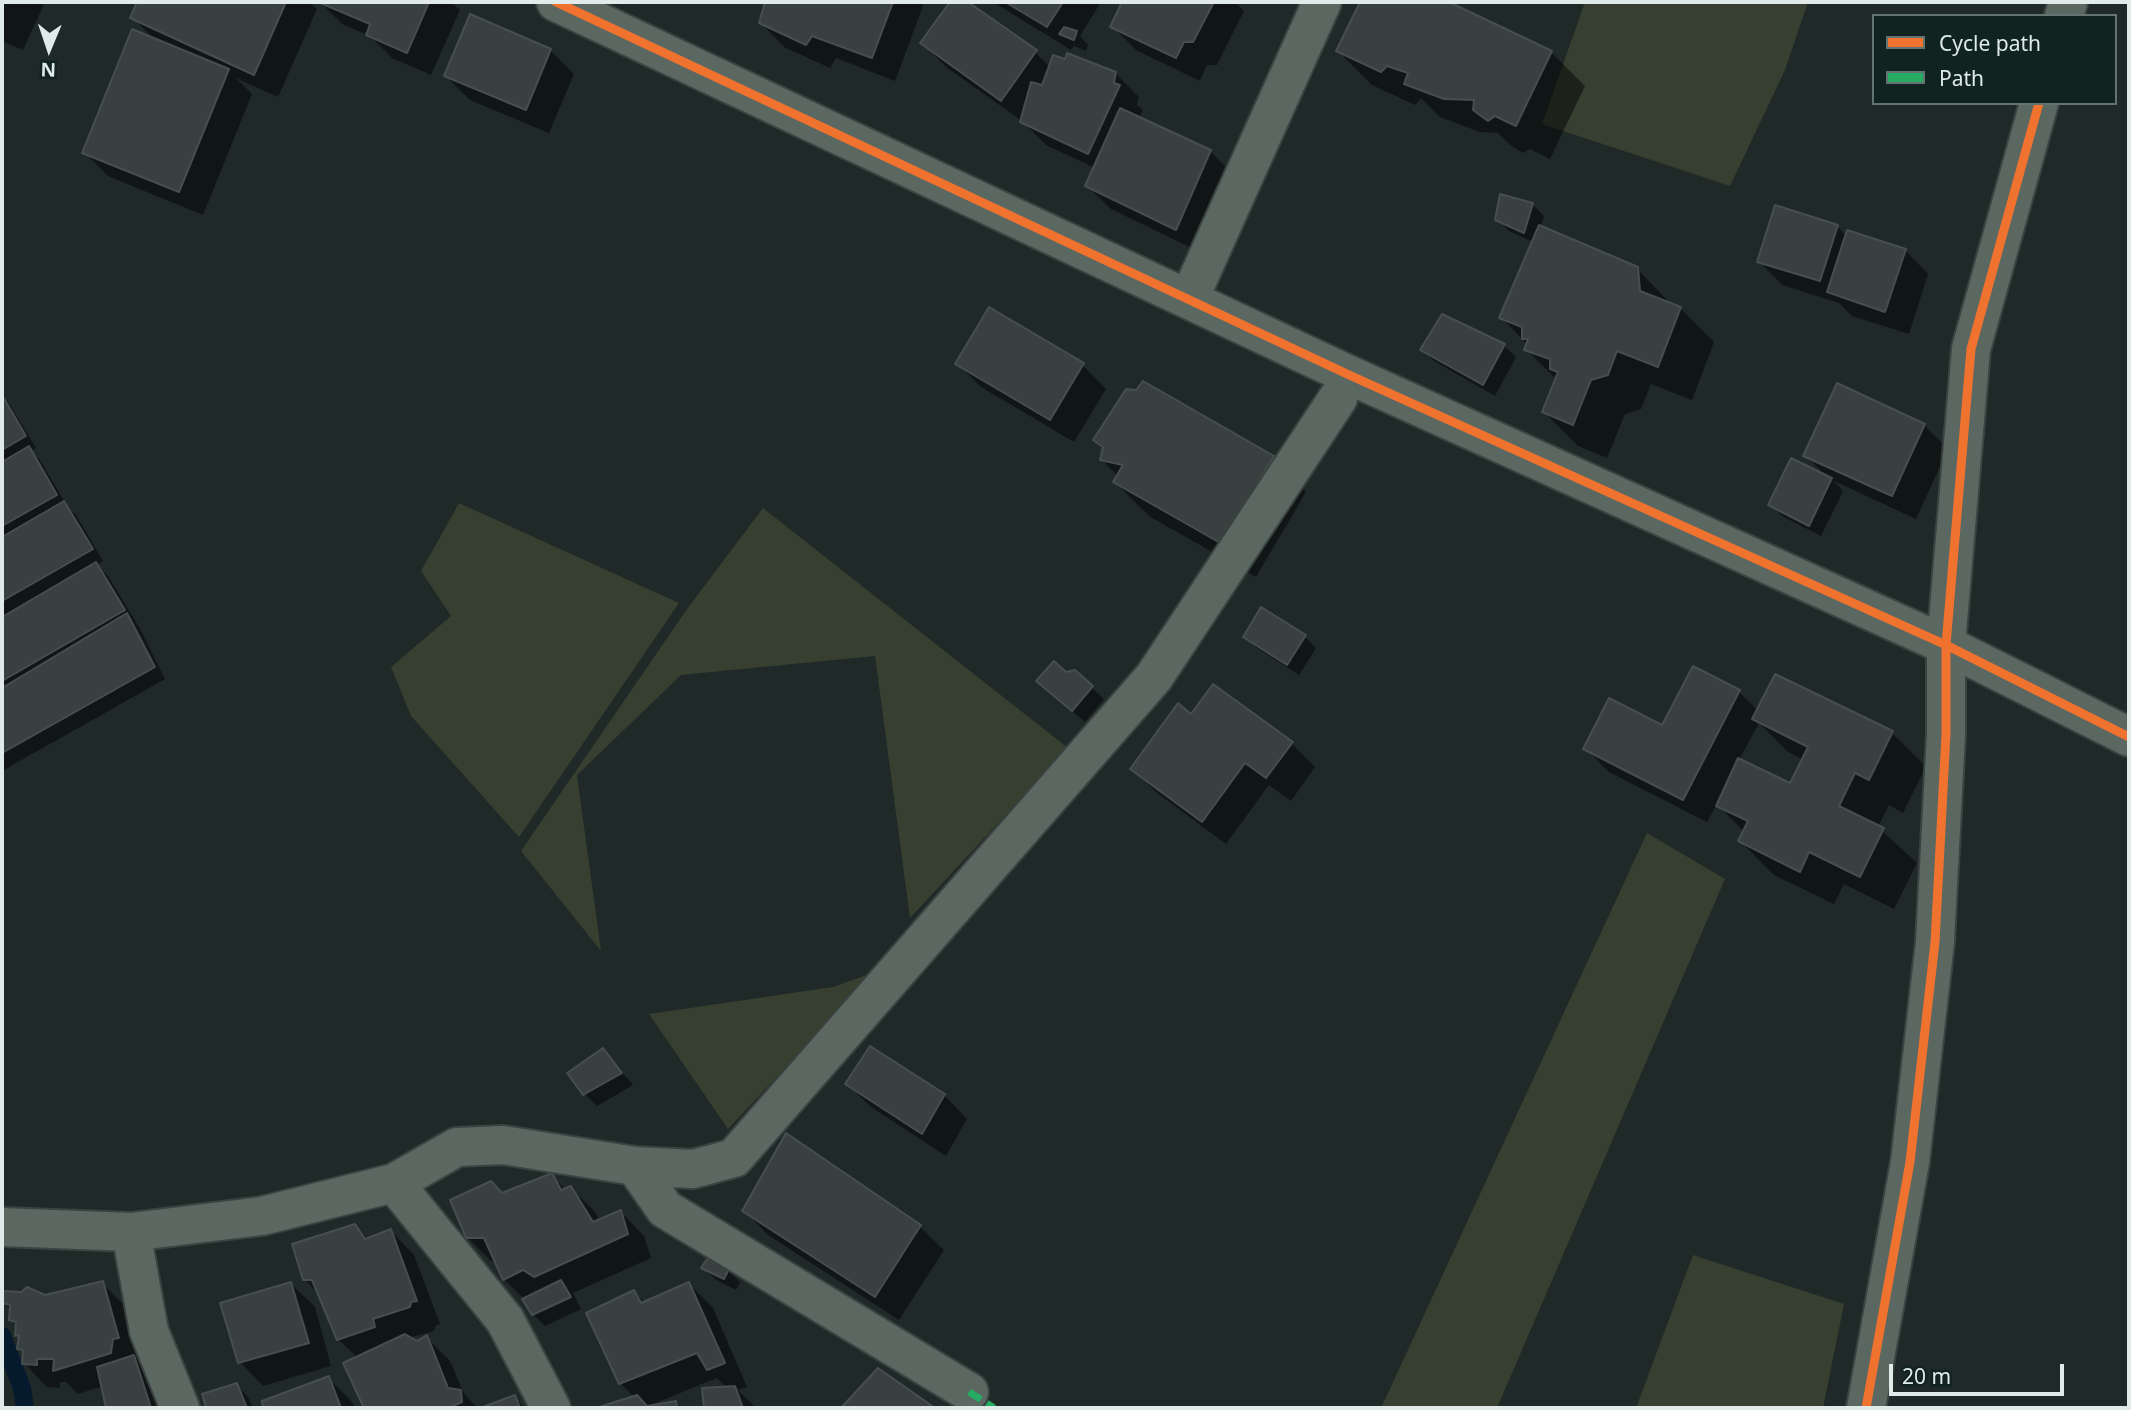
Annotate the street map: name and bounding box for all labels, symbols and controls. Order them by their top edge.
north arrow [14,14,84,84]
legend [1872,14,2117,105]
text: Cycle path [1939,29,2041,57]
text: N [40,57,56,83]
text: Path [1939,64,1984,92]
scale bar [1893,1350,2068,1394]
text: 20 m [1902,1362,1951,1390]

